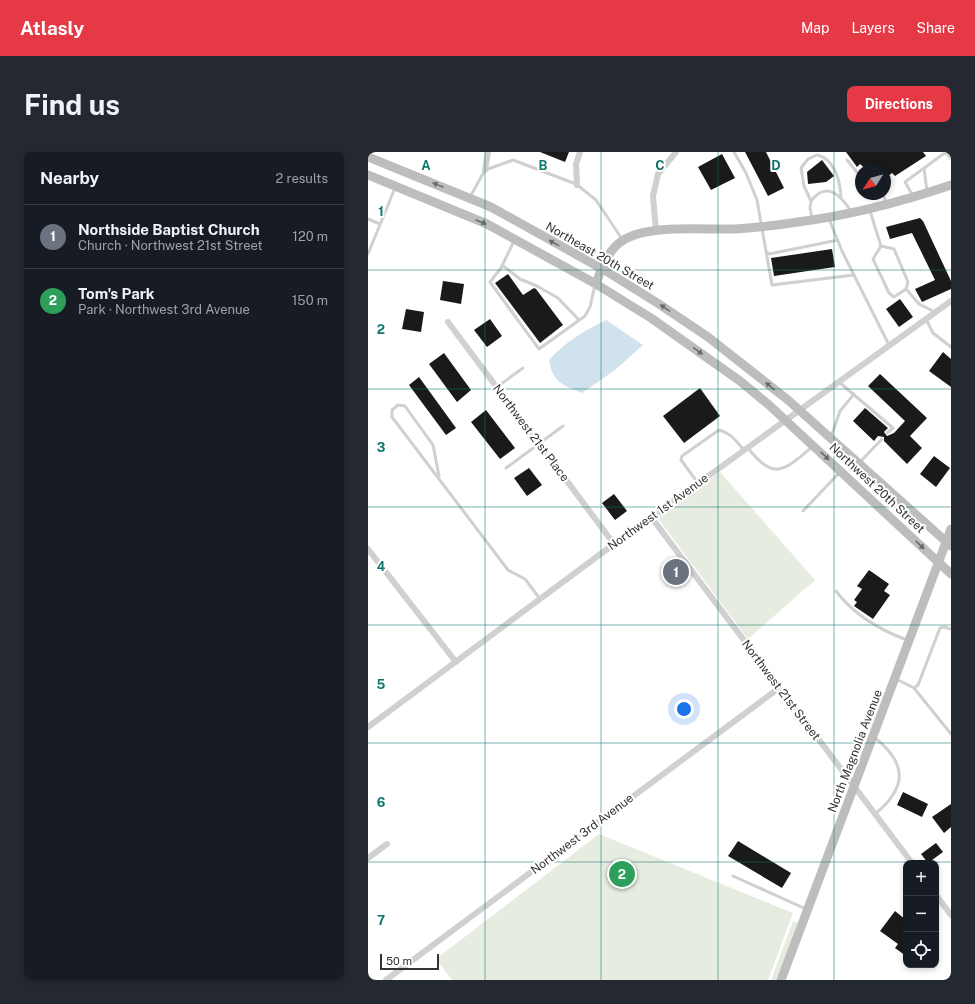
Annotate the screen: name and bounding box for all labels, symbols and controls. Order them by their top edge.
text: Atlasly [20,17,84,39]
text: Map [801,20,829,36]
text: Layers [851,20,895,36]
text: Share [917,20,955,36]
button: Directions [847,86,951,122]
text: Find us [24,88,120,121]
text: A [421,158,431,173]
text: B [539,158,548,173]
text: C [655,158,665,173]
text: D [771,158,781,173]
north arrow [855,164,891,200]
text: Nearby [40,168,99,188]
text: 2 results [276,171,328,186]
one-way arrow [431,182,443,188]
text: 1 [378,204,384,219]
street label: Northeast 20th Street [543,219,657,293]
one-way arrow [476,220,488,226]
text: Northside Baptist Church [78,221,260,238]
text: 1 [50,229,56,244]
text: 120 m [293,229,328,244]
text: Church · Northwest 21st Street [78,238,263,253]
one-way arrow [549,239,560,246]
text: Tom's Park [78,285,155,302]
text: 2 [49,293,57,308]
text: 150 m [292,293,328,308]
text: Park · Northwest 3rd Avenue [78,302,250,317]
one-way arrow [660,304,670,312]
text: 2 [377,322,385,337]
one-way arrow [693,347,703,355]
one-way arrow [764,381,775,390]
street label: Northwest 21st Place [490,382,572,484]
text: 3 [377,440,386,455]
street label: Northwest 20th Street [826,440,928,536]
one-way arrow [819,452,830,461]
street label: Northwest 1st Avenue [605,471,711,553]
one-way arrow [915,540,924,549]
pin: 1 [663,557,689,587]
text: 4 [377,559,386,574]
street label: Northwest 21st Street [739,637,823,743]
text: 5 [377,677,386,692]
street label: North Magnolia Avenue [825,687,885,814]
your location [674,699,694,719]
street label: Northwest 3rd Avenue [528,791,636,877]
text: 6 [377,795,386,810]
pin: 2 [609,859,635,889]
map controls [903,860,939,968]
button: + [903,860,939,896]
button: − [903,896,939,932]
text: 7 [377,913,385,928]
button: locate [903,932,939,968]
scale bar [380,952,439,971]
text: 50 m [386,955,412,967]

